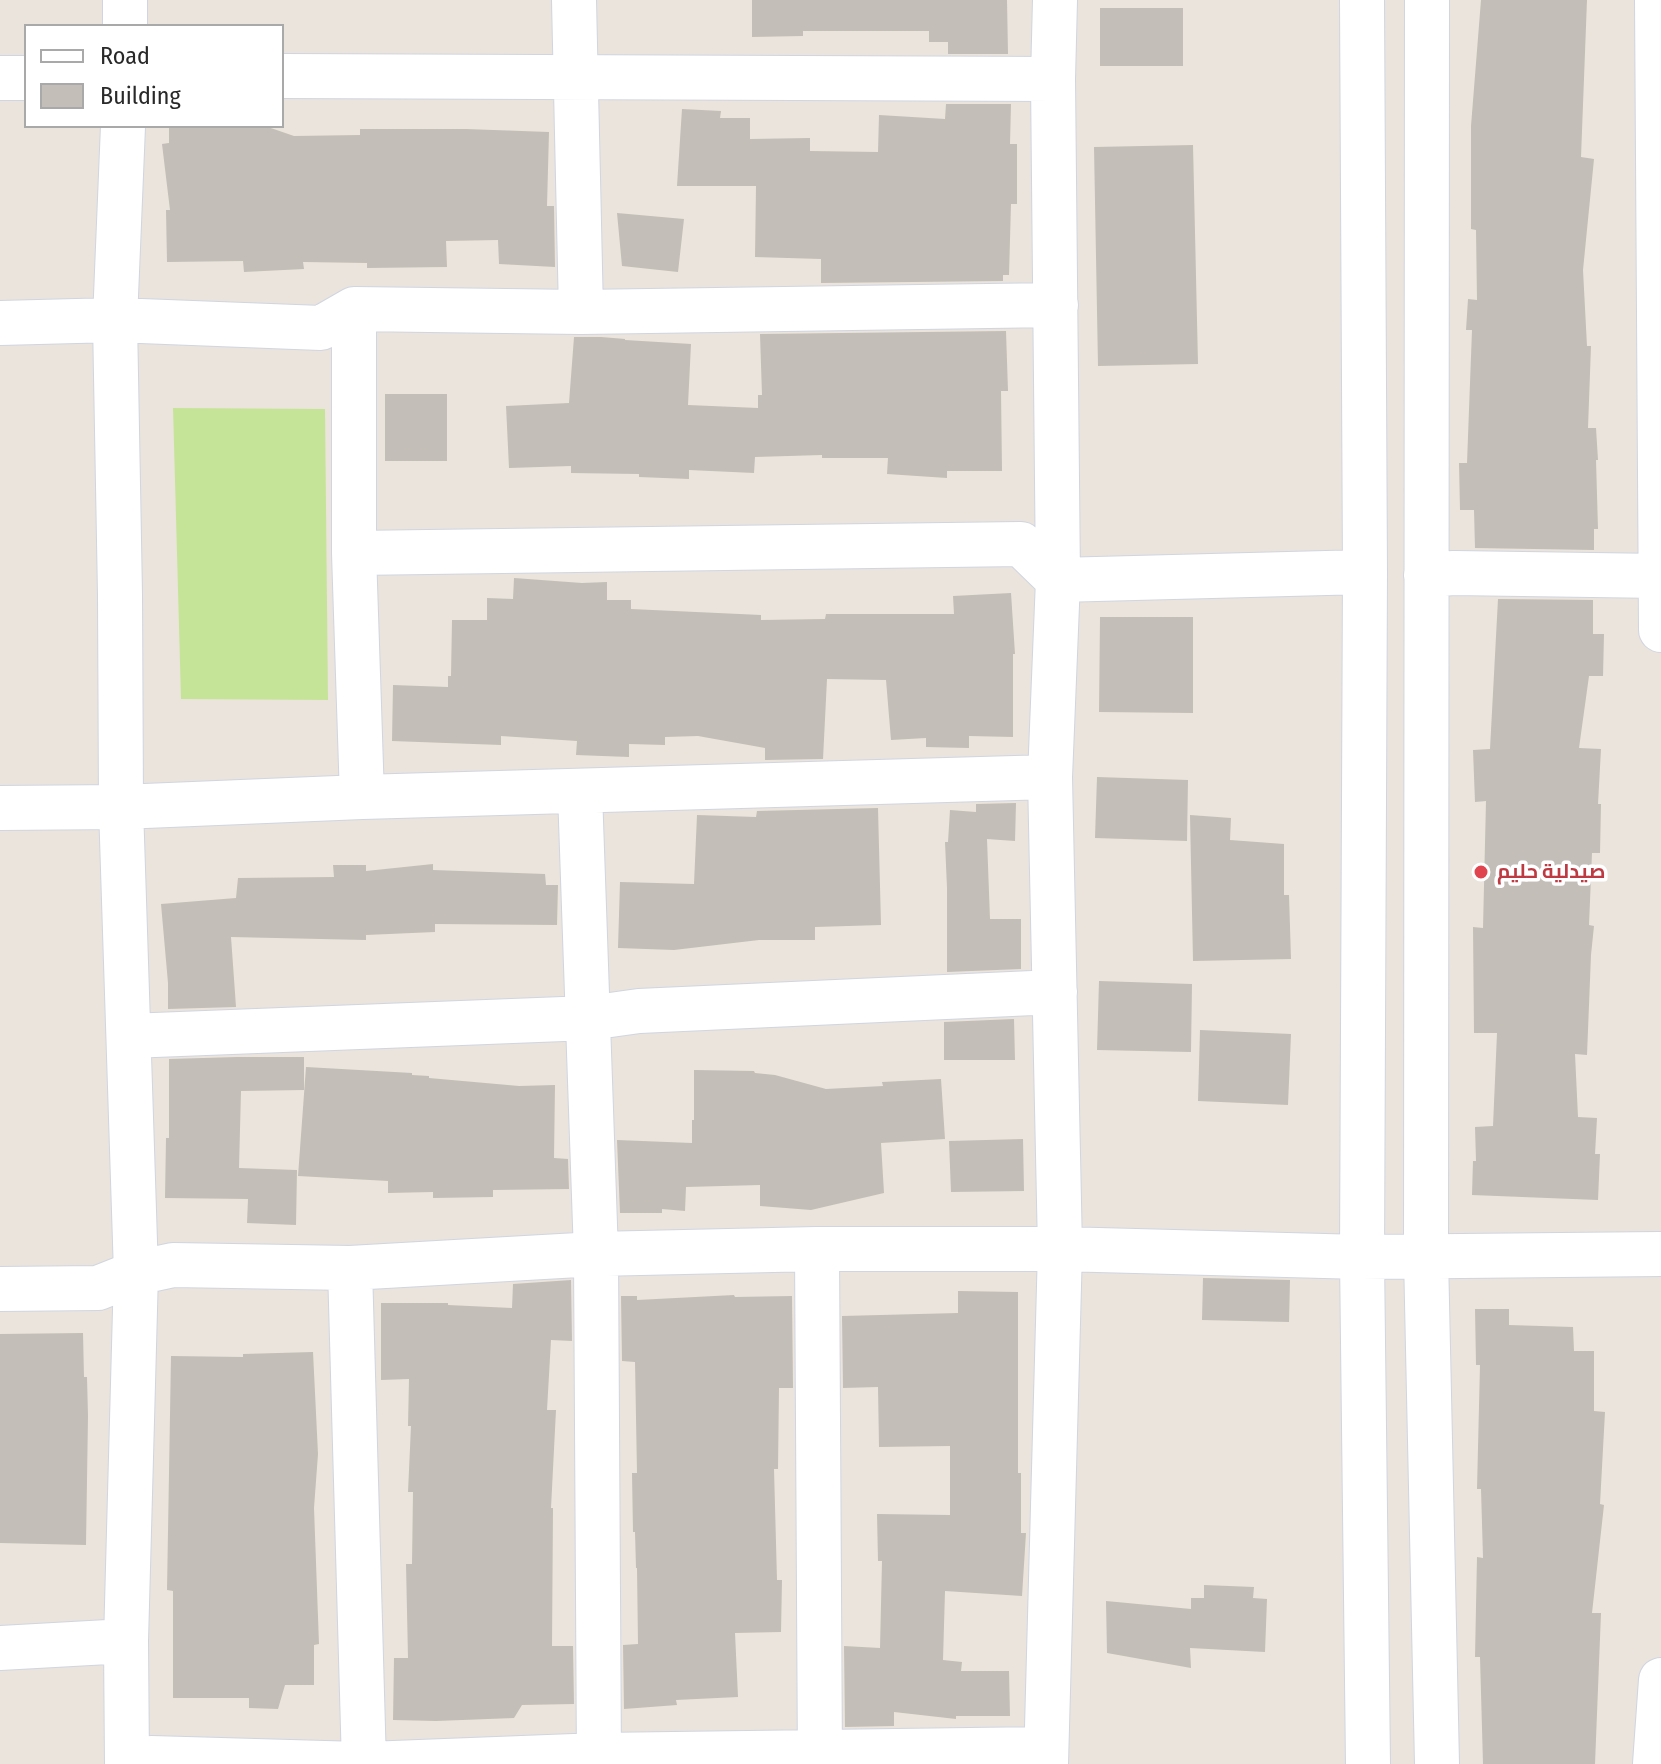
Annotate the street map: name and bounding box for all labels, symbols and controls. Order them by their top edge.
legend [24,24,284,128]
text: Road [100,42,150,70]
text: Building [100,82,181,110]
place label: صيدلية حليم [1497,860,1605,884]
marker: صيدلية حليم [1472,863,1490,881]

